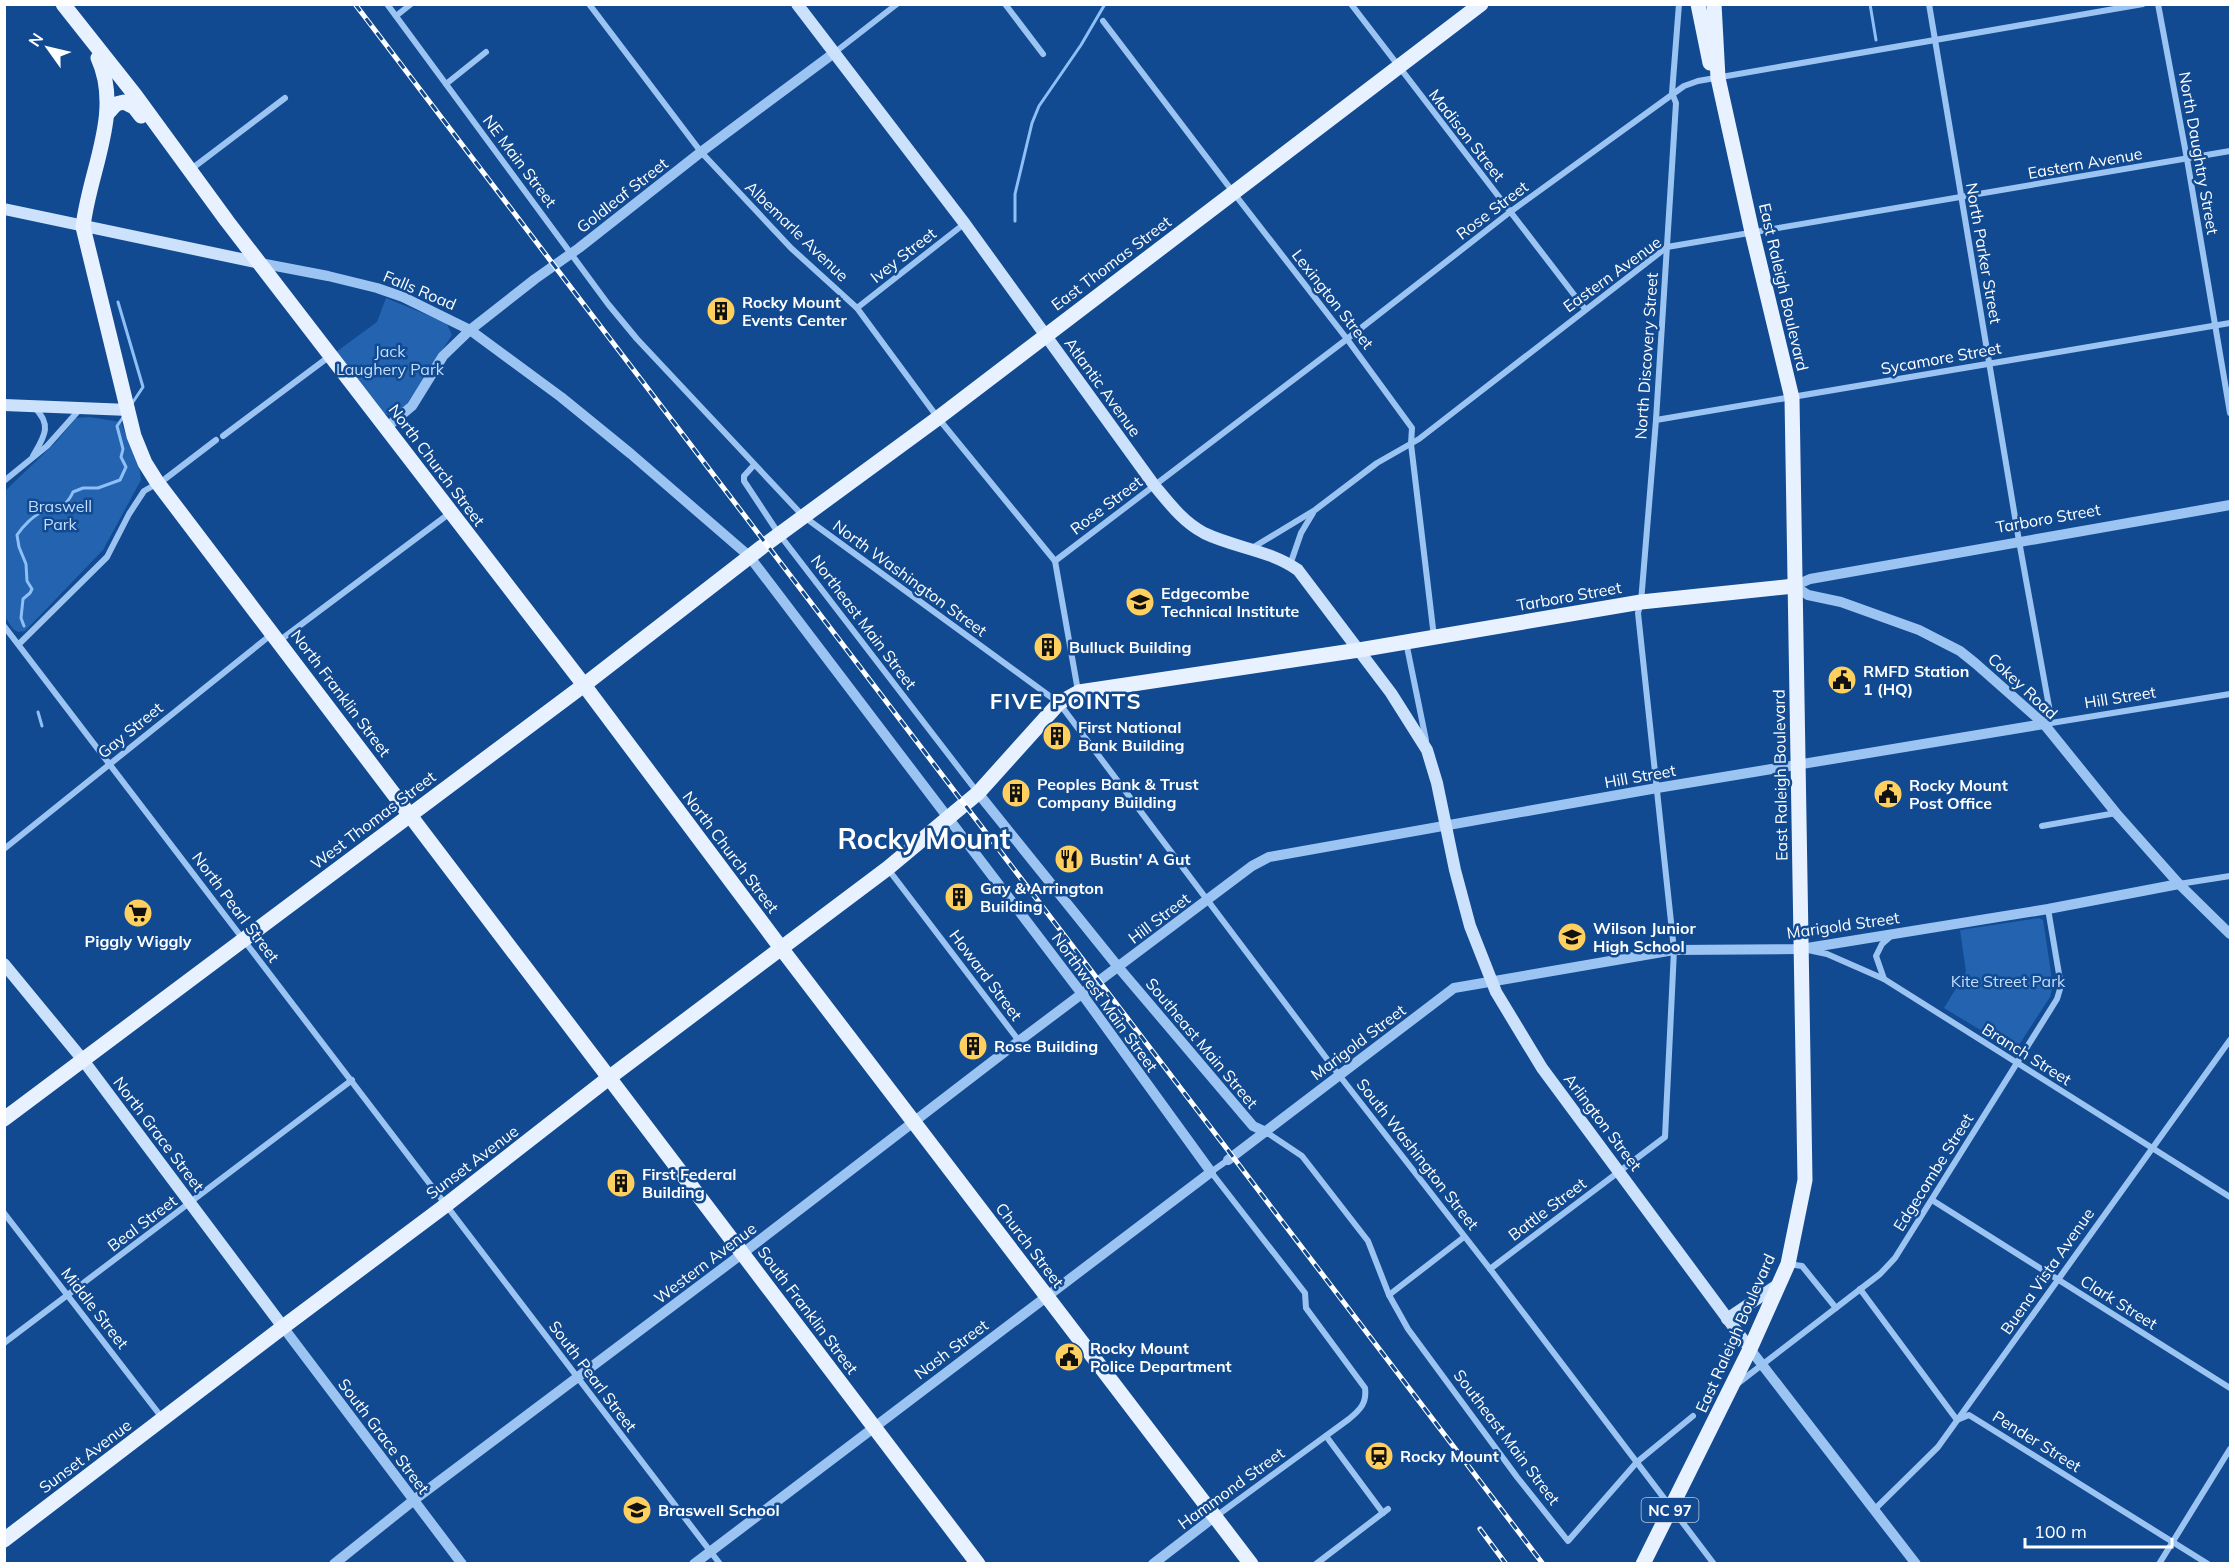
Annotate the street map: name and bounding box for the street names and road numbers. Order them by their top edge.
street label: North Daughtry Street [2175,70,2223,236]
street label: Madison Street [1425,85,1509,185]
street label: NE Main Street [479,111,561,211]
street label: Eastern Avenue [2026,143,2144,183]
street label: Goldleaf Street [572,153,672,237]
street label: Rose Street [1452,176,1532,244]
street label: Albemarle Avenue [741,177,853,285]
street label: North Parker Street [1962,181,2006,325]
street label: East Raleigh Boulevard [1755,201,1813,373]
street label: East Thomas Street [1047,211,1175,315]
street label: Ivey Street [866,223,940,287]
street label: Eastern Avenue [1559,232,1665,316]
street label: Lexington Street [1288,245,1378,353]
street label: Falls Road [381,266,459,314]
street label: North Discovery Street [1630,271,1662,440]
street label: Atlantic Avenue [1060,334,1146,440]
street label: Sycamore Street [1879,338,2003,378]
street label: North Church Street [385,400,490,530]
street label: Rose Street [1066,471,1146,539]
street label: Tarboro Street [1994,499,2102,537]
street label: North Washington Street [829,515,991,641]
street label: Northeast Main Street [807,551,921,693]
street label: Tarboro Street [1515,577,1623,615]
street label: North Franklin Street [287,626,395,761]
street label: Cokey Road [1984,649,2062,723]
street label: Hill Street [2083,681,2158,713]
street label: East Raleigh Boulevard [1769,689,1791,861]
street label: Gay Street [93,697,167,762]
street label: Hill Street [1603,760,1678,792]
street label: West Thomas Street [307,766,440,874]
street label: North Church Street [679,787,784,917]
street label: North Pearl Street [188,848,284,966]
street label: Hill Street [1124,888,1194,948]
street label: Marigold Street [1785,907,1901,943]
street label: Howard Street [945,926,1027,1025]
street label: Northwest Main Street [1048,928,1162,1076]
street label: Southeast Main Street [1142,974,1263,1113]
street label: Marigold Street [1307,1000,1410,1084]
street label: Branch Street [1979,1019,2076,1090]
street label: Arlington Street [1560,1069,1646,1175]
street label: North Grace Street [109,1073,209,1196]
street label: South Washington Street [1353,1074,1484,1234]
street label: Edgecombe Street [1889,1109,1977,1235]
street label: Sunset Avenue [422,1121,522,1203]
street label: Battle Street [1504,1173,1590,1245]
street label: Beal Street [103,1190,181,1255]
street label: Church Street [992,1199,1069,1292]
street label: Buena Vista Avenue [1996,1204,2098,1338]
street label: Western Avenue [650,1218,760,1308]
street label: South Franklin Street [753,1242,863,1378]
street label: East Raleigh Boulevard [1691,1251,1779,1415]
street label: Middle Street [57,1263,133,1353]
street label: Clark Street [2077,1271,2161,1334]
street label: Nash Street [910,1315,992,1383]
street label: South Pearl Street [545,1317,642,1436]
street label: Southeast Main Street [1450,1365,1565,1509]
street label: South Grace Street [334,1374,434,1498]
street label: Pender Street [1989,1406,2085,1476]
street label: Sunset Avenue [35,1415,135,1497]
street label: Hammond Street [1174,1443,1288,1533]
road number: NC 97 [1642,1498,1698,1522]

